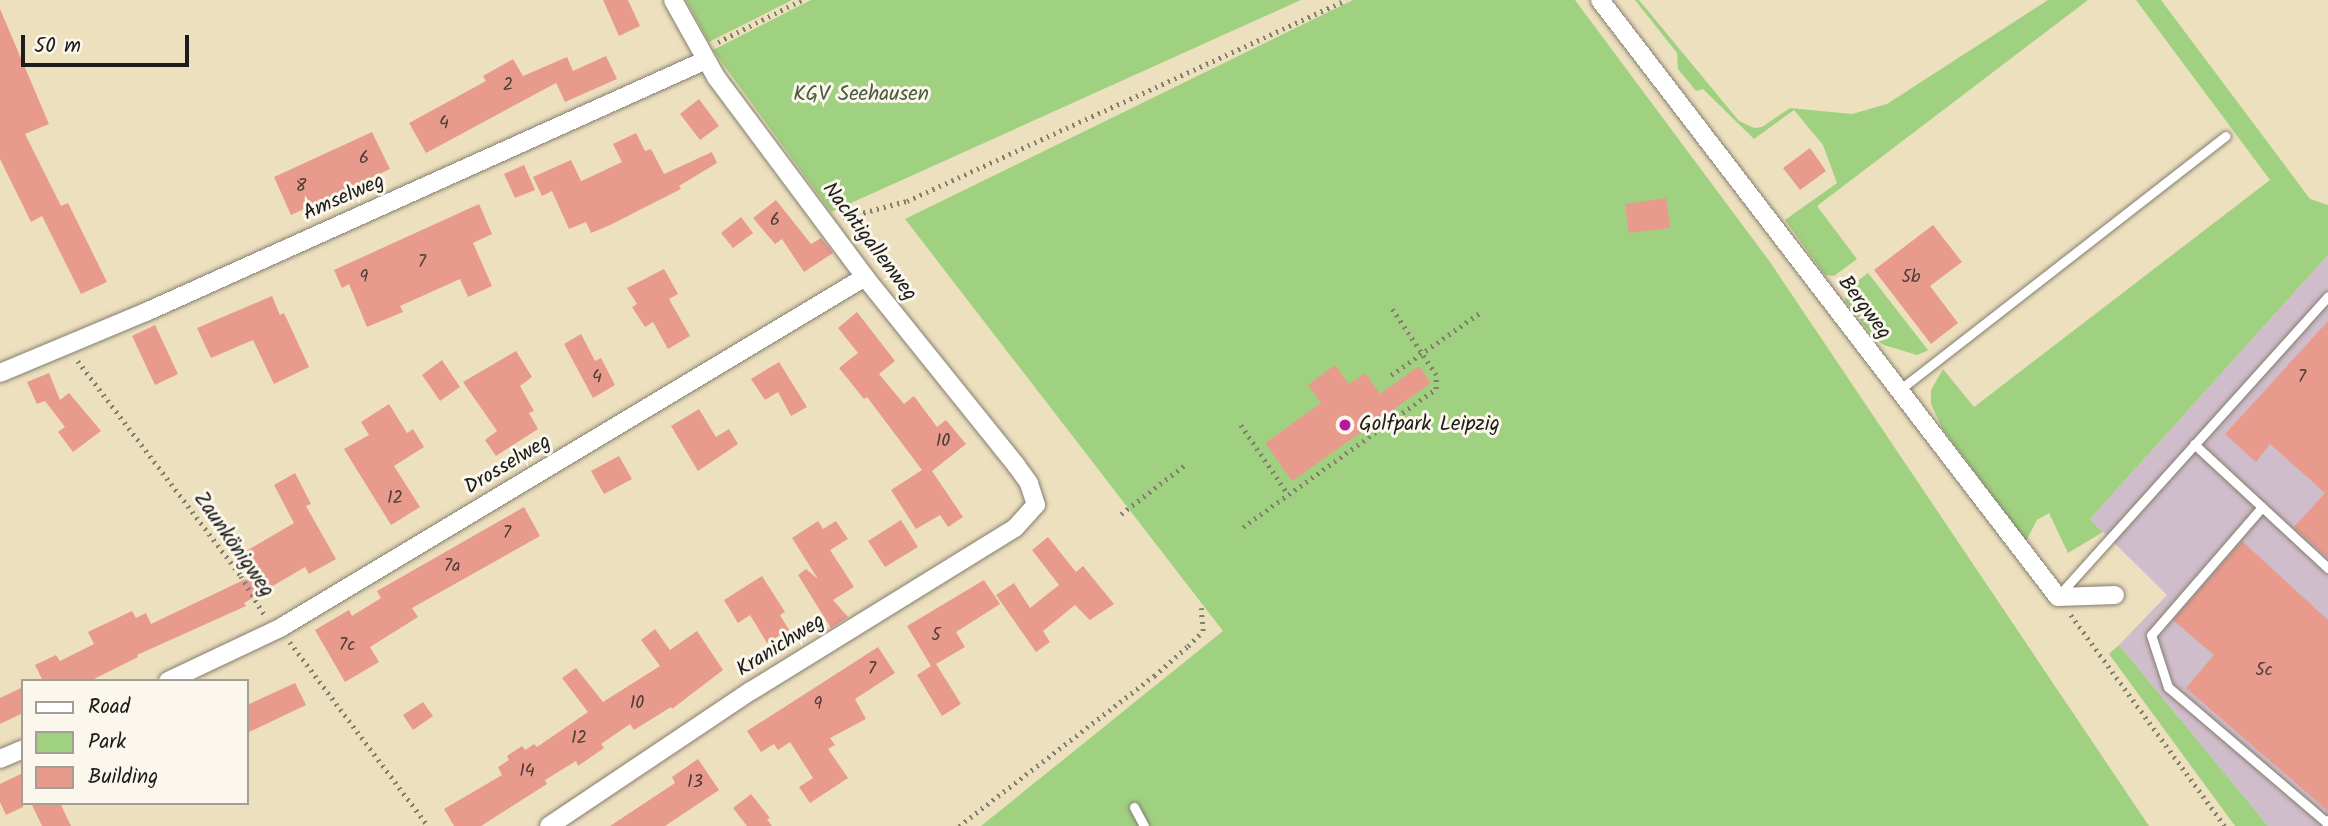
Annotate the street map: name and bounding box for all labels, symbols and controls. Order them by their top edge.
scale bar [24,21,192,65]
text: 50 m [34,30,81,63]
house number: 2 [503,75,513,97]
park label: KGV Seehausen [793,82,929,108]
house number: 4 [439,113,449,135]
house number: 6 [359,148,369,170]
street label: Amselweg [299,169,389,227]
house number: 8 [296,176,306,198]
street label: Nachtigallenweg [816,178,922,306]
house number: 6 [770,210,780,232]
house number: 7 [418,252,426,274]
house number: 9 [360,267,368,289]
house number: 5b [1901,267,1921,289]
street label: Bergweg [1832,271,1896,345]
house number: 4 [592,367,602,389]
house number: 7 [2298,367,2306,389]
place label: Golfpark Leipzig [1359,412,1500,438]
marker: Golfpark Leipzig [1337,417,1353,433]
street label: Drosselweg [460,429,556,501]
house number: 10 [936,431,950,453]
street label: Zaunkönigweg [187,487,279,603]
house number: 12 [387,488,403,510]
house number: 7 [503,523,511,545]
house number: 7a [444,556,460,578]
street label: Kranichweg [732,609,830,683]
house number: 5 [931,625,941,647]
house number: 7c [339,635,355,657]
house number: 7 [868,659,876,681]
house number: 5c [2255,660,2273,682]
legend [21,679,248,805]
text: Road [88,691,130,724]
house number: 10 [630,693,644,715]
house number: 9 [814,694,822,716]
text: Park [88,726,126,759]
house number: 12 [571,728,587,750]
text: Building [88,761,158,794]
house number: 14 [519,761,535,783]
house number: 13 [687,772,703,794]

